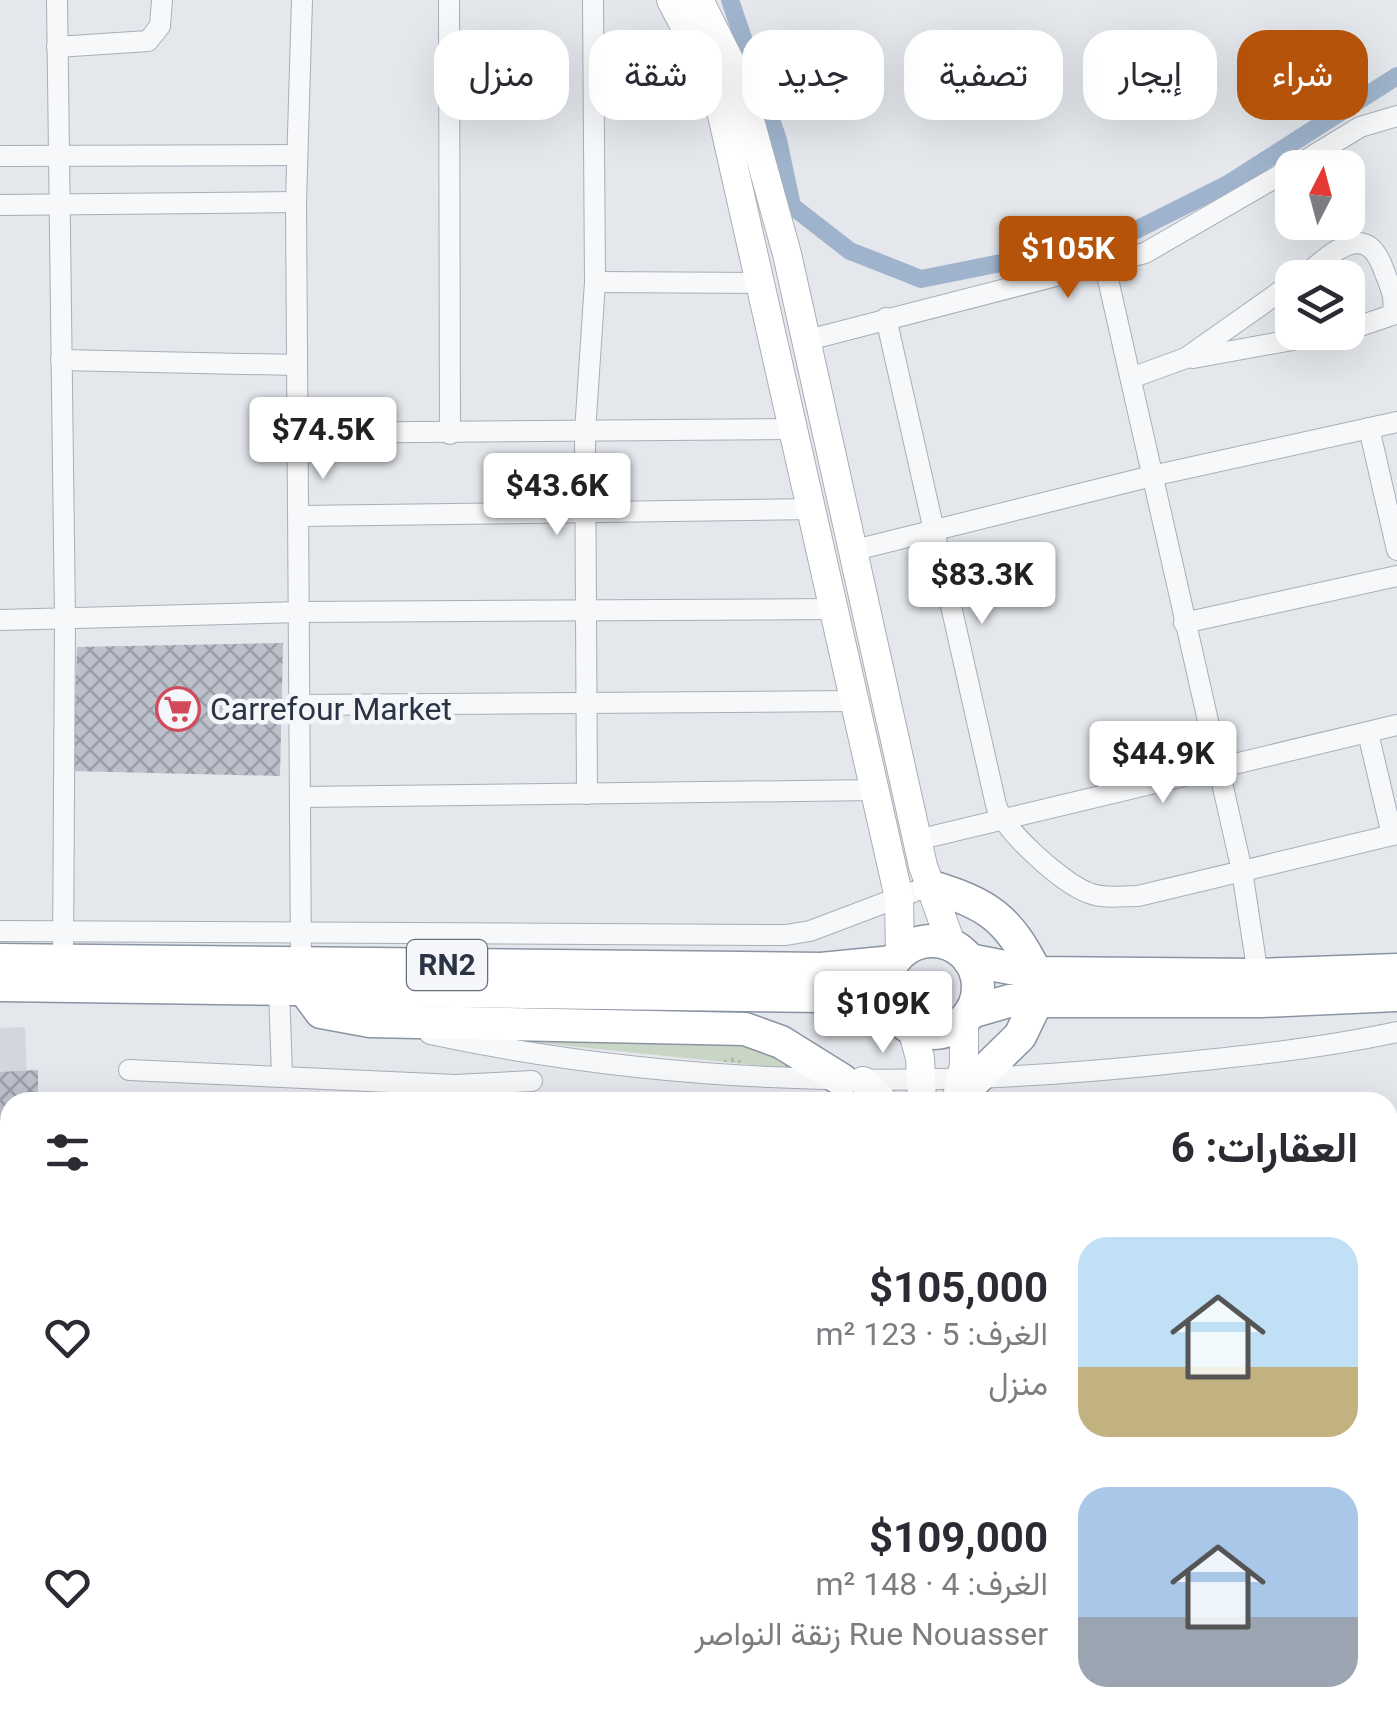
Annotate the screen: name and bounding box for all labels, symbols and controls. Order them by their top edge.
chip: منزل [434,30,569,120]
chip: شقة [589,30,722,120]
chip: جديد [742,30,884,120]
chip: تصفية [904,30,1063,120]
chip: إيجار [1083,30,1217,120]
chip: شراء [1237,30,1368,120]
north arrow [1275,150,1365,240]
map controls [1275,150,1365,350]
pin: $105K [998,216,1138,301]
text: $105K [1021,229,1115,267]
button: layers [1275,260,1365,350]
pin: $74.5K [242,397,404,482]
text: $74.5K [271,410,375,448]
pin: $43.6K [476,453,638,538]
text: $43.6K [505,466,609,504]
pin: $83.3K [901,542,1063,627]
text: $83.3K [930,555,1034,593]
supermarket icon: Carrefour Market [155,686,201,732]
place label: Carrefour Market [210,690,452,728]
pin: $44.9K [1082,721,1244,806]
text: $44.9K [1111,734,1215,772]
road number: RN2 [407,940,487,990]
pin: $109K [813,971,953,1056]
text: $109K [836,984,930,1022]
text: العقارات: 6 [1171,1123,1358,1172]
icon: filters [40,1125,95,1180]
text: $105,000 [869,1263,1048,1312]
icon: home [1158,1277,1278,1397]
icon: heart [40,1310,95,1365]
text: الغرف: 5 · 123 m² [816,1315,1048,1353]
text: منزل [988,1365,1048,1403]
text: $109,000 [869,1513,1048,1562]
icon: home [1158,1527,1278,1647]
icon: heart [40,1560,95,1615]
text: الغرف: 4 · 148 m² [816,1565,1048,1603]
text: Rue Nouasser زنقة النواصر [694,1615,1048,1653]

